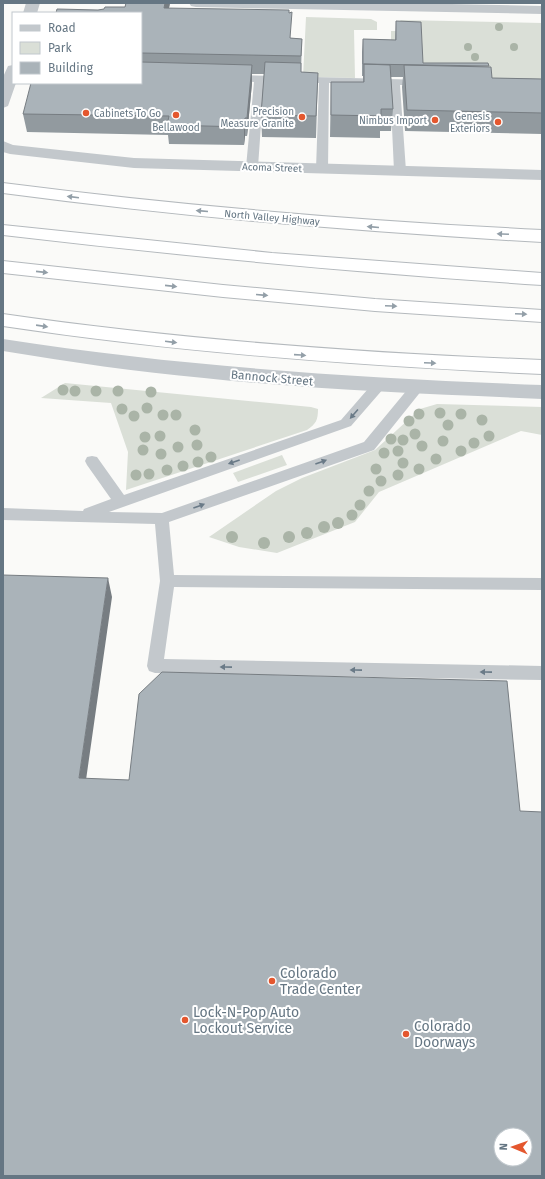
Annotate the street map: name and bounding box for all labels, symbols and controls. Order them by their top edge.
legend [12,12,142,84]
text: Road [48,21,76,35]
text: Park [48,41,72,55]
text: Building [48,61,94,75]
place label: Precision Measure Granite [221,106,294,130]
marker: Cabinets To Go [81,108,91,118]
place label: Cabinets To Go [94,108,161,120]
marker: Bellawood [171,110,181,120]
place label: Genesis Exteriors [450,111,490,135]
marker: Precision Measure Granite [297,112,307,122]
place label: Nimbus Import [359,115,427,127]
marker: Nimbus Import [430,115,440,125]
marker: Genesis Exteriors [493,117,503,127]
place label: Bellawood [152,122,200,134]
street label: Acoma Street [242,161,303,175]
one-way arrow [67,194,79,200]
one-way arrow [196,207,208,214]
street label: North Valley Highway [224,208,320,228]
one-way arrow [367,223,379,230]
one-way arrow [496,231,509,237]
one-way arrow [36,269,48,275]
one-way arrow [165,282,177,289]
one-way arrow [256,291,268,298]
one-way arrow [385,303,398,310]
one-way arrow [515,311,527,318]
one-way arrow [35,323,48,329]
one-way arrow [164,339,177,346]
one-way arrow [294,351,306,358]
one-way arrow [424,359,436,366]
street label: Bannock Street [230,367,314,389]
one-way arrow [349,409,358,420]
one-way arrow [316,459,328,465]
one-way arrow [228,460,240,466]
one-way arrow [193,503,205,509]
one-way arrow [219,664,232,670]
one-way arrow [349,667,362,673]
one-way arrow [479,669,492,675]
place label: Colorado Trade Center [280,965,361,998]
marker: Colorado Trade Center [267,976,277,986]
place label: Lock-N-Pop Auto Lockout Service [193,1004,299,1037]
marker: Lock-N-Pop Auto Lockout Service [180,1015,190,1025]
place label: Colorado Doorways [414,1018,476,1051]
marker: Colorado Doorways [401,1029,411,1039]
north arrow [493,1127,533,1167]
text: N [497,1143,510,1151]

